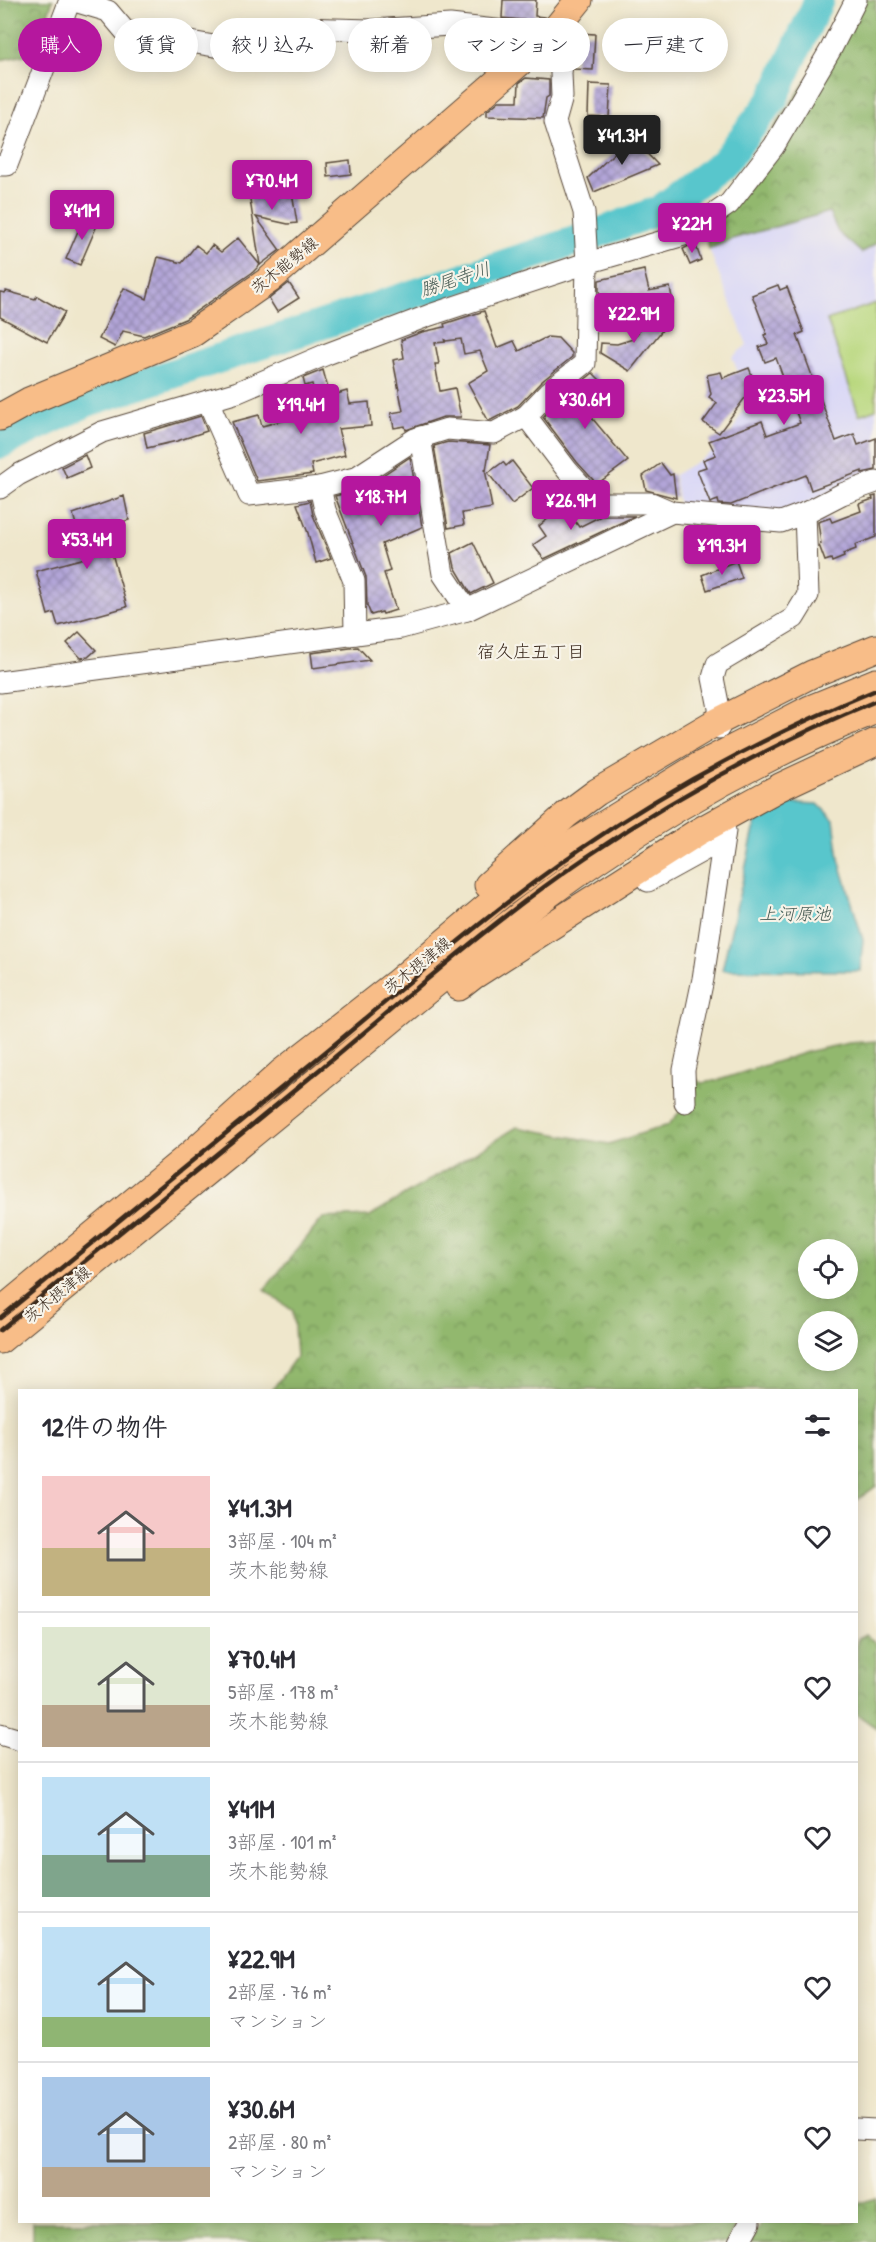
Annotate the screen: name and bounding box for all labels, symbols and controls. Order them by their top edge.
chip: 購入 [18,18,102,72]
chip: 賃貸 [114,18,198,72]
chip: 絞り込み [210,18,336,72]
chip: 新着 [348,18,432,72]
chip: マンション [444,18,590,72]
chip: 一戸建て [602,18,728,72]
pin: ¥41.3M [573,115,671,166]
text: ¥41.3M [597,121,647,148]
pin: ¥70.4M [223,160,321,211]
text: ¥70.4M [246,166,298,193]
pin: ¥41M [46,190,118,241]
text: ¥41M [64,196,100,223]
pin: ¥22M [656,203,728,254]
text: ¥22M [672,209,712,236]
street label: 茨木能勢線 [246,231,322,299]
water label: 勝尾寺川 [417,256,493,302]
pin: ¥22.9M [585,293,683,344]
text: ¥22.9M [608,299,660,326]
pin: ¥23.5M [735,375,833,426]
pin: ¥30.6M [536,379,634,430]
text: ¥23.5M [758,381,810,408]
pin: ¥19.4M [252,384,350,435]
text: ¥30.6M [559,385,611,412]
text: ¥19.4M [277,390,325,417]
pin: ¥18.7M [332,476,430,527]
pin: ¥26.9M [522,480,620,531]
text: ¥18.7M [355,482,407,509]
text: ¥26.9M [546,486,596,513]
pin: ¥53.4M [38,519,136,570]
text: ¥53.4M [62,525,112,552]
pin: ¥19.3M [673,525,771,576]
text: ¥19.3M [697,531,747,558]
district label: 宿久庄五丁目 [477,639,585,664]
water label: 上河原池 [759,901,832,926]
street label: 茨木摂津線 [379,931,455,999]
map controls [798,1239,858,1371]
button: locate [798,1239,858,1299]
street label: 茨木摂津線 [19,1260,95,1328]
button: layers [798,1311,858,1371]
text: 12件の物件 [42,1409,168,1444]
icon: filters [801,1409,834,1442]
text: ¥41.3M [228,1490,292,1525]
icon: home [90,1500,162,1572]
icon: heart [801,1520,834,1553]
text: 3部屋 · 104 m² [228,1527,337,1554]
text: 茨木能勢線 [228,1556,328,1583]
text: ¥70.4M [228,1641,295,1676]
icon: home [90,1651,162,1723]
icon: heart [801,1671,834,1704]
text: 5部屋 · 178 m² [228,1678,338,1705]
text: 茨木能勢線 [228,1707,328,1734]
text: ¥41M [228,1791,275,1826]
icon: home [90,1801,162,1873]
icon: heart [801,1821,834,1854]
text: 3部屋 · 101 m² [228,1828,336,1855]
text: 茨木能勢線 [228,1857,328,1884]
text: ¥22.9M [228,1941,295,1976]
icon: home [90,1951,162,2023]
icon: heart [801,1971,834,2004]
text: 2部屋 · 76 m² [228,1978,331,2005]
text: マンション [228,2007,327,2034]
text: ¥30.6M [228,2091,295,2126]
icon: home [90,2101,162,2173]
icon: heart [801,2121,834,2154]
text: 2部屋 · 80 m² [228,2128,331,2155]
text: マンション [228,2157,327,2184]

